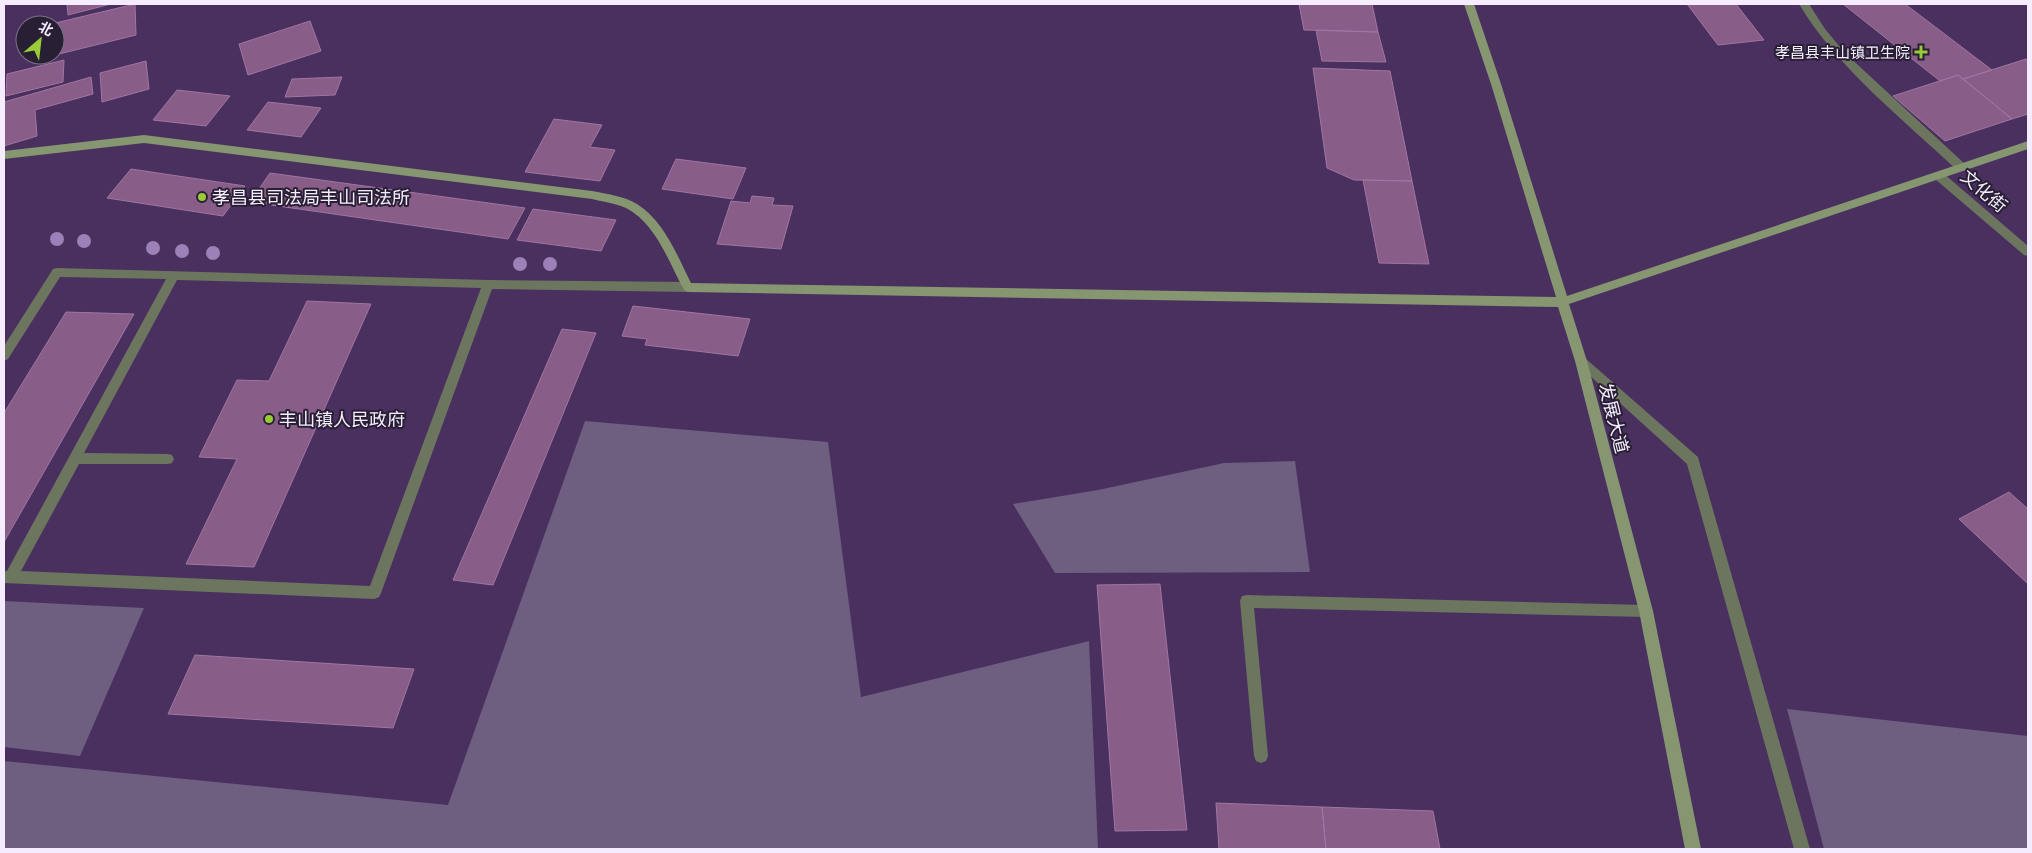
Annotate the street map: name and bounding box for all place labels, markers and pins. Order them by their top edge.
place label: 孝昌县丰山镇卫生院 [1775,43,1910,62]
marker: 孝昌县丰山镇卫生院 [1914,45,1928,59]
place label: 孝昌县司法局丰山司法所 [212,186,410,209]
marker: 孝昌县司法局丰山司法所 [196,191,208,203]
place label: 丰山镇人民政府 [279,408,405,431]
marker: 丰山镇人民政府 [263,413,275,425]

